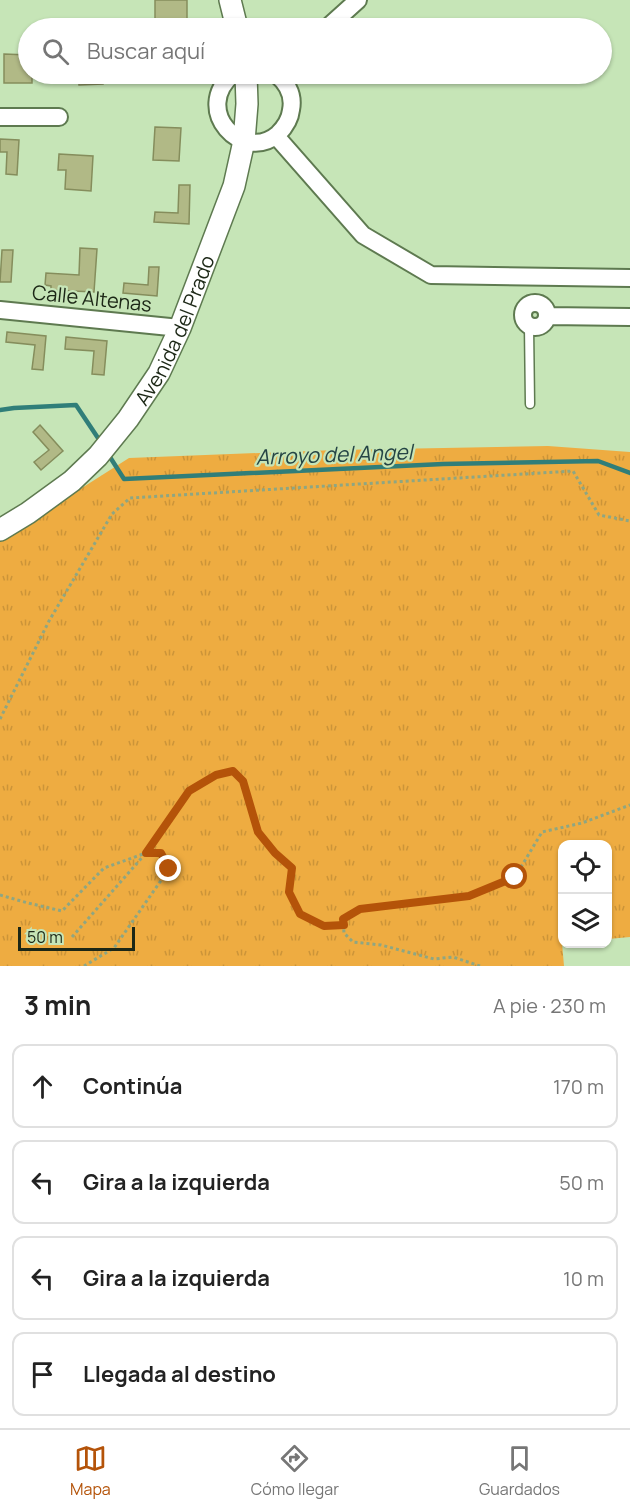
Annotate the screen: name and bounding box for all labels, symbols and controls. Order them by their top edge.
search box [18,18,612,84]
icon: search [39,35,72,68]
text: Buscar aquí [87,36,205,66]
street label: Avenida del Prado [128,251,220,410]
street label: Calle Altenas [31,278,153,318]
water label: Arroyo del Angel [255,437,416,471]
map controls [558,840,612,948]
button: locate [558,840,612,894]
route end [155,855,181,881]
route start [501,863,527,889]
button: layers [558,894,612,948]
scale bar [18,924,135,952]
text: 50 m [27,926,63,948]
text: 3 min [24,987,91,1023]
text: A pie · 230 m [493,992,606,1019]
icon: ahead [26,1070,59,1103]
text: Continúa [83,1071,183,1101]
text: 170 m [553,1073,604,1100]
icon: left [26,1166,59,1199]
text: Gira a la izquierda [83,1167,270,1197]
text: 50 m [559,1169,604,1196]
icon: left [26,1262,59,1295]
text: Gira a la izquierda [83,1263,270,1293]
text: 10 m [563,1265,604,1292]
icon: arrive [26,1358,59,1391]
text: Llegada al destino [83,1359,276,1389]
tab: Mapa [70,1442,111,1500]
tab: Cómo llegar [251,1442,339,1500]
tab: Guardados [479,1442,560,1500]

